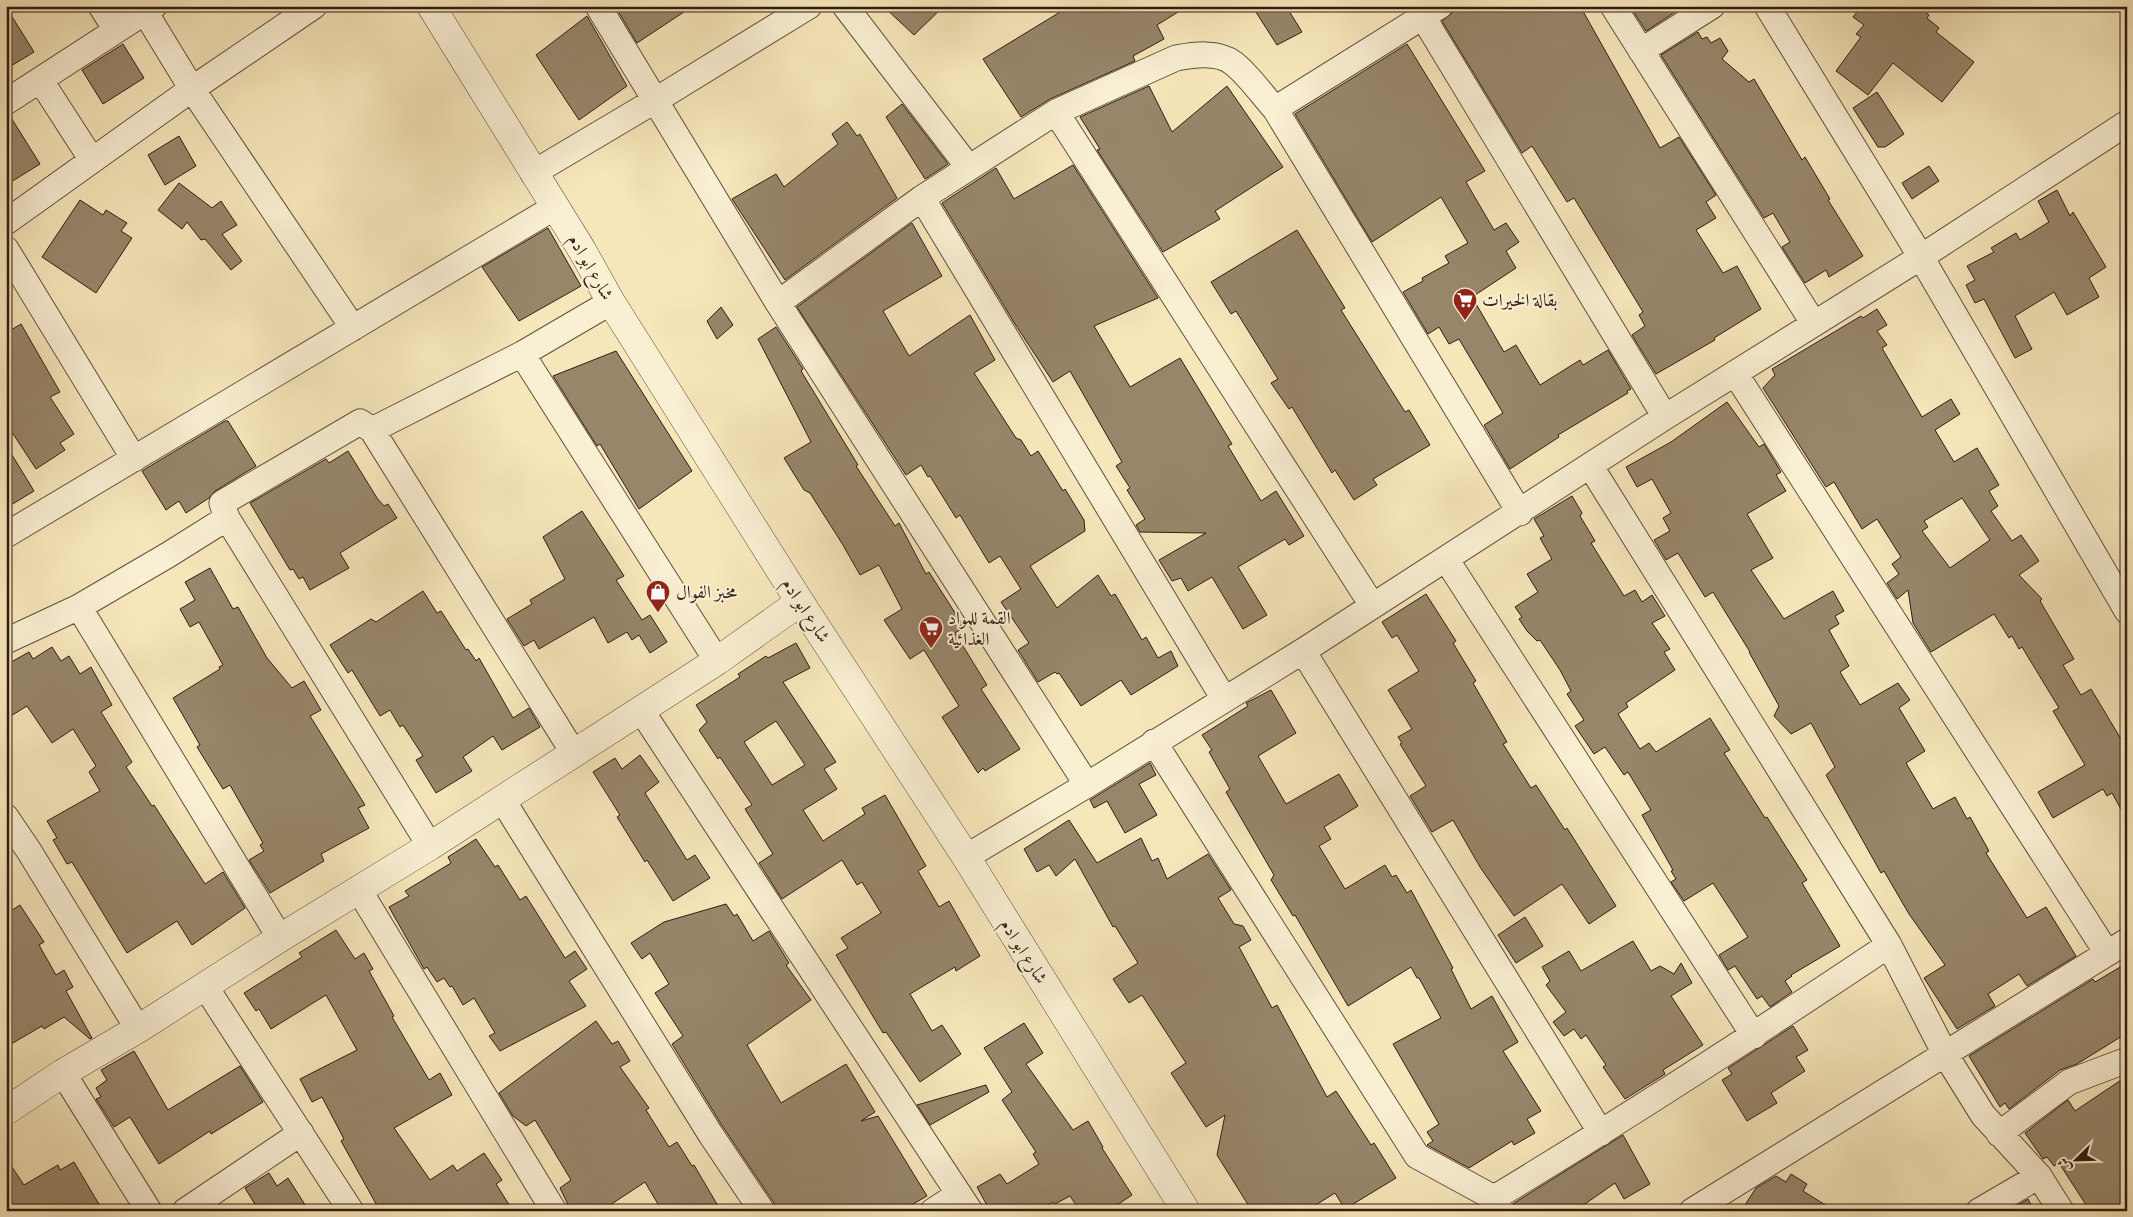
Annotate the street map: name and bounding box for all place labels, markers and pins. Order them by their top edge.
supermarket icon: بقالة الخيرات [1452,287,1478,321]
place label: بقالة الخيرات [1482,289,1557,315]
shop icon: مخبز الفوال [645,579,671,613]
place label: مخبز الفوال [676,581,737,607]
place label: القمة للمواد الغذائية [948,607,1011,654]
supermarket icon: القمة للمواد الغذائية [918,615,944,649]

